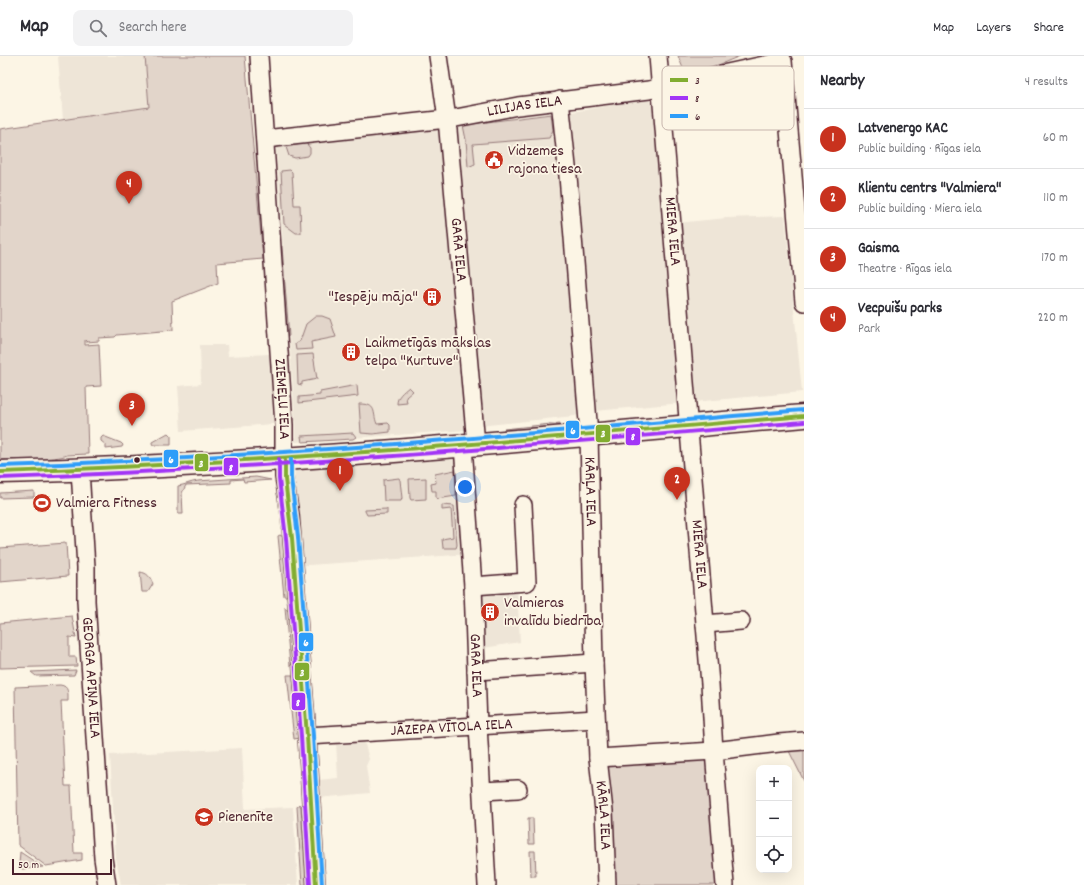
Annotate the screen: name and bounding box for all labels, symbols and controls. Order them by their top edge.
search box [73,10,353,46]
text: Map [20,14,49,41]
icon: search [87,17,109,39]
text: Search here [119,17,187,39]
text: Map [933,18,954,38]
text: Layers [976,18,1011,38]
text: Share [1033,18,1064,38]
legend [662,66,794,130]
text: Nearby [820,70,864,94]
text: 4 results [1025,73,1068,92]
text: 3 [695,74,700,90]
street label: LILIJAS IELA [485,89,564,123]
text: 8 [695,92,699,108]
text: 6 [695,110,700,126]
text: Latvenergo KAC [858,118,948,140]
text: 1 [832,129,834,148]
text: 60 m [1043,129,1068,148]
place label: Vidzemes rajona tiesa [508,140,582,181]
text: Public building · Rīgas iela [858,140,981,159]
public building icon: Vidzemes rajona tiesa [483,149,505,171]
pin: 4 [116,171,142,204]
text: Klientu centrs "Valmiera" [858,178,1001,200]
text: 2 [830,189,836,208]
text: 110 m [1043,189,1068,208]
street label: MIERA IELA [658,196,687,267]
text: Public building · Miera iela [858,200,982,219]
street label: GARĀ IELA [444,217,473,283]
text: Gaisma [858,238,899,260]
text: 3 [830,249,836,268]
text: 170 m [1041,249,1068,268]
text: Theatre · Rīgas iela [858,260,952,279]
place label: "Iespēju māja" [328,286,418,309]
building icon: "Iespēju māja" [421,286,443,308]
text: Vecpuišu parks [858,298,942,320]
text: 4 [830,309,836,328]
text: 220 m [1038,309,1068,328]
text: Park [858,320,880,339]
place label: Laikmetīgās mākslas telpa "Kurtuve" [365,332,491,373]
building icon: Laikmetīgās mākslas telpa "Kurtuve" [340,341,362,363]
street label: ZIEMEĻU IELA [268,358,296,440]
pin: 3 [119,393,145,426]
line badge: 6 [565,420,580,439]
text: 6 [570,424,576,440]
line badge: 3 [595,424,611,443]
text: 3 [601,427,606,443]
line badge: 8 [625,427,641,446]
text: 8 [631,430,636,446]
line badge: 6 [163,449,179,468]
text: 6 [168,453,174,469]
line badge: 3 [194,453,209,472]
unlabelled marker [132,455,142,465]
street label: KĀRĻA IELA [578,456,603,527]
text: 3 [199,457,204,473]
line badge: 8 [223,457,239,476]
pin: 1 [327,458,353,491]
text: 8 [229,461,234,477]
pin: 2 [664,467,690,500]
your location [455,477,475,497]
sports icon: Valmiera Fitness [31,492,53,514]
place label: Valmiera Fitness [56,492,157,515]
street label: MIERA IELA [685,519,714,590]
place label: Valmieras invalīdu biedrība [504,592,602,633]
building icon: Valmieras invalīdu biedrība [479,601,501,623]
street label: GEORGA APIŅA IELA [76,616,107,739]
line badge: 6 [298,632,314,652]
street label: GARĀ IELA [463,633,489,698]
text: 6 [303,636,309,652]
line badge: 3 [294,662,310,681]
text: 3 [300,666,305,682]
line badge: 8 [291,692,306,711]
text: 8 [296,696,301,712]
street label: JĀZEPA VĪTOLA IELA [390,712,514,743]
map controls [756,765,792,873]
button: + [756,765,792,801]
street label: KĀRĻA IELA [589,779,617,851]
button: − [756,801,792,837]
school or university icon: Pienenīte [193,806,215,828]
place label: Pienenīte [218,806,273,829]
button: locate [756,837,792,873]
scale bar [12,857,112,876]
text: 50 m [18,858,39,874]

